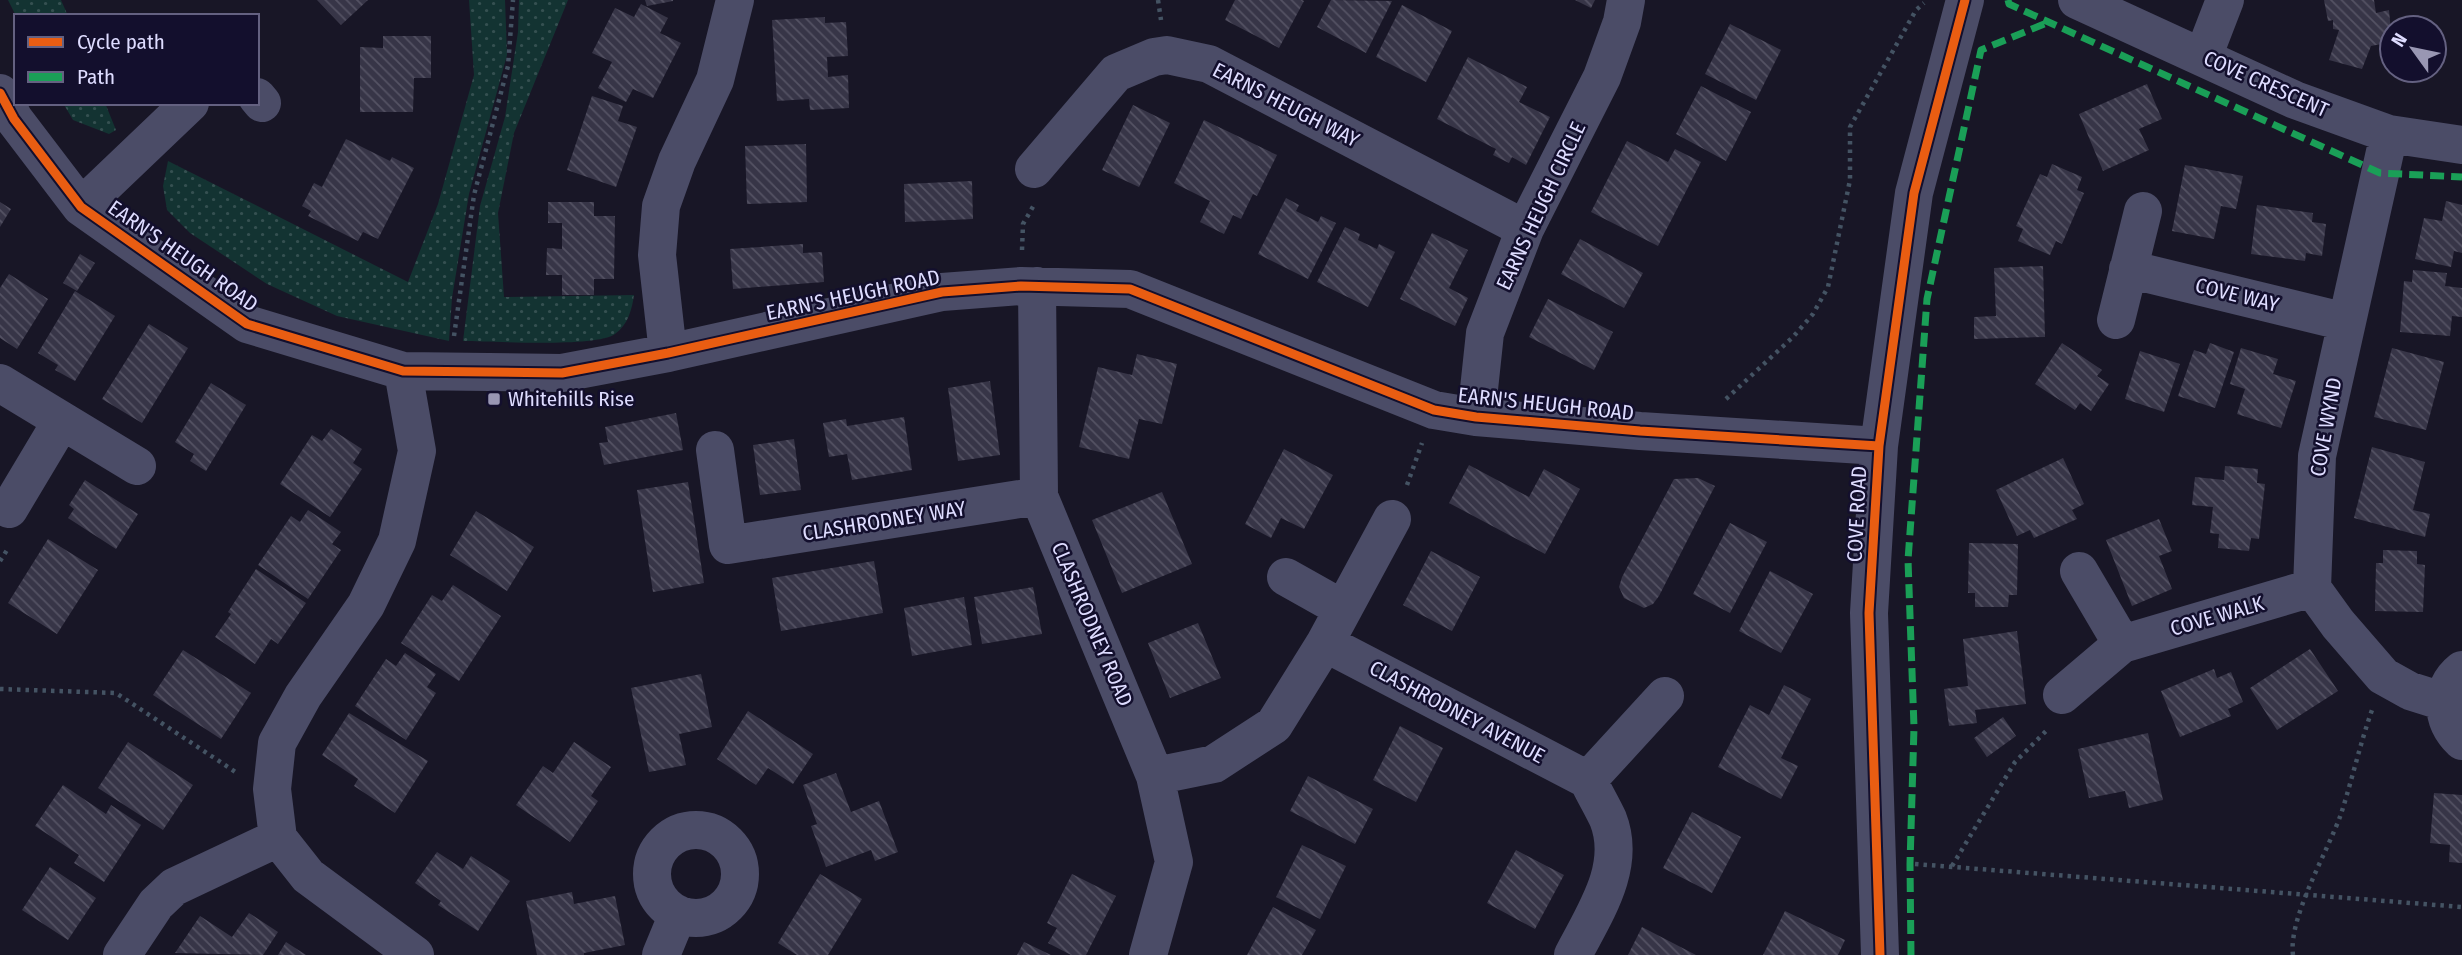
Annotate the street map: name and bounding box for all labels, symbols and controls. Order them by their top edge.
legend [14,14,259,105]
north arrow [2378,14,2448,84]
text: Cycle path [77,29,165,55]
text: N [2386,29,2412,51]
street label: COVE CRESCENT [2200,45,2333,123]
street label: EARNS HEUGH WAY [1208,57,1364,153]
text: Path [77,64,115,90]
street label: EARNS HEUGH CIRCLE [1491,118,1591,294]
street label: EARN'S HEUGH ROAD [103,195,263,317]
street label: EARN'S HEUGH ROAD [764,264,942,326]
street label: COVE WAY [2193,272,2282,318]
street label: COVE WYND [2305,376,2347,478]
street label: EARN'S HEUGH ROAD [1457,382,1635,426]
place label: Whitehills Rise [508,386,634,412]
marker: Whitehills Rise [486,391,502,407]
street label: COVE ROAD [1841,465,1873,563]
street label: CLASHRODNEY WAY [801,495,968,547]
street label: CLASHRODNEY ROAD [1046,538,1138,710]
street label: COVE WALK [2167,590,2268,642]
street label: CLASHRODNEY AVENUE [1365,655,1549,769]

